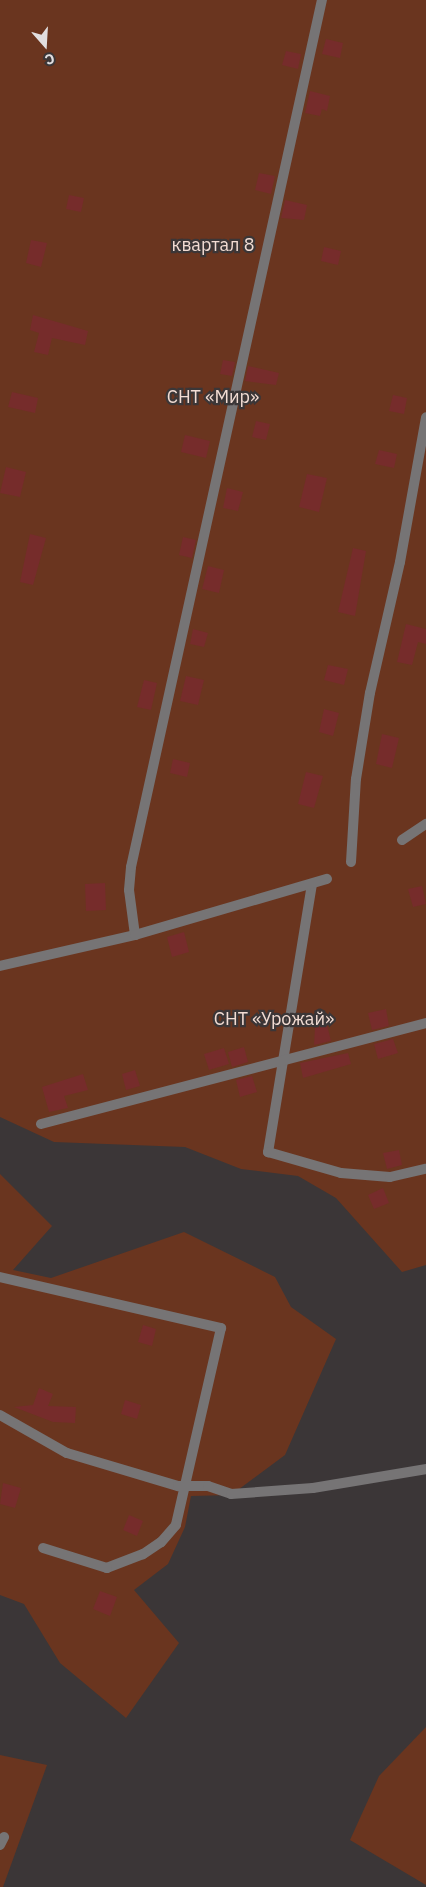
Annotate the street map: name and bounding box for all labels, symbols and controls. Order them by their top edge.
north arrow [20,20,70,70]
text: С [43,49,57,69]
park label: квартал 8 [172,234,254,256]
park label: СНТ «Мир» [167,386,259,408]
park label: СНТ «Урожай» [214,1008,334,1030]

